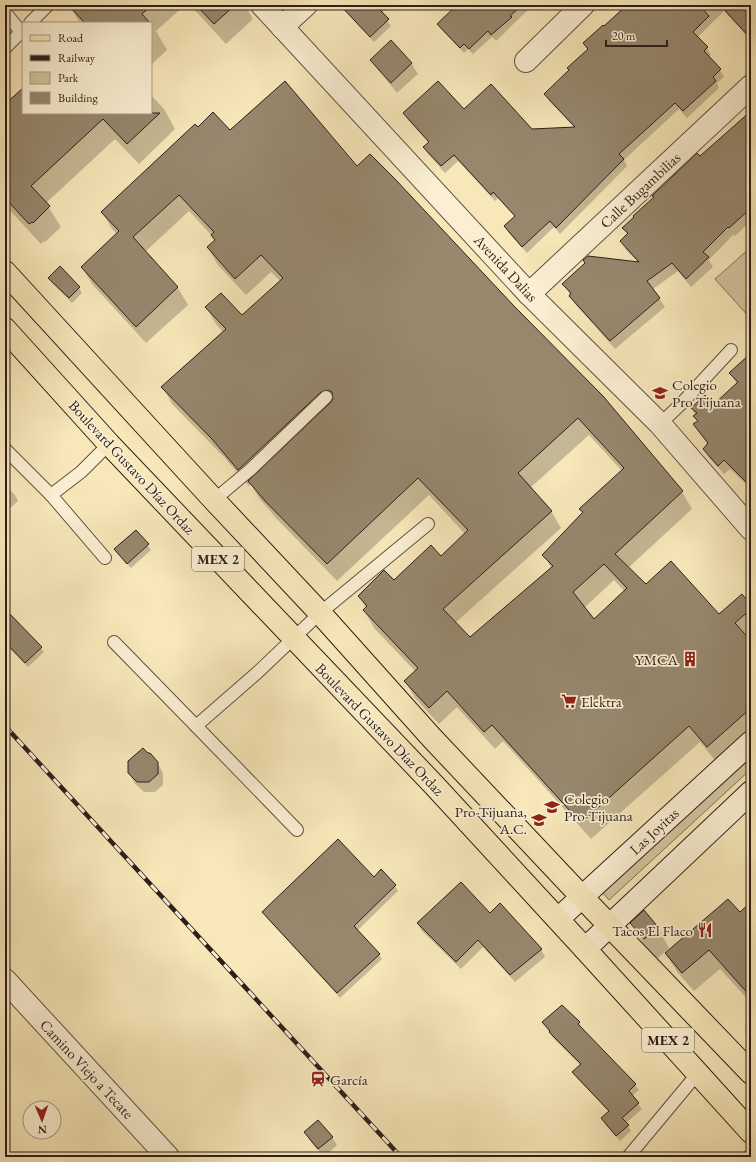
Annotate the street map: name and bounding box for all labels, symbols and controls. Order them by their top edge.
legend [22,22,152,114]
scale bar [606,22,667,48]
text: 20 m [612,28,636,44]
text: Road [58,30,84,46]
text: Railway [58,50,96,66]
text: Park [58,70,79,86]
text: Building [58,90,99,106]
street label: Calle Bugambilias [596,148,684,232]
street label: Avenida Dalias [469,230,542,306]
place label: Colegio Pro Tijuana [672,375,741,411]
school or university icon: Colegio Pro Tijuana [651,384,669,402]
street label: Boulevard Gustavo Díaz Ordaz [65,396,200,538]
road number: MEX 2 [192,547,244,571]
place label: YMCA [635,650,679,669]
building icon: YMCA [681,650,699,668]
street label: Boulevard Gustavo Díaz Ordaz [312,659,449,799]
supermarket icon: Elektra [560,692,578,710]
place label: Elektra [581,692,622,711]
place label: Colegio Pro-Tijuana [564,789,633,825]
school or university icon: Colegio Pro-Tijuana [543,798,561,816]
place label: Pro-Tijuana, A.C. [455,802,527,838]
street label: Las Joyitas [625,803,683,859]
school or university icon: Pro-Tijuana, A.C. [530,811,548,829]
place label: Tacos El Flaco [612,921,693,940]
restaurant icon: Tacos El Flaco [696,921,714,939]
street label: Camino Viejo a Tecate [36,1015,138,1123]
road number: MEX 2 [642,1028,694,1052]
station icon: García [309,1070,327,1088]
place label: García [330,1070,368,1089]
north arrow [22,1100,62,1140]
text: N [38,1123,47,1137]

